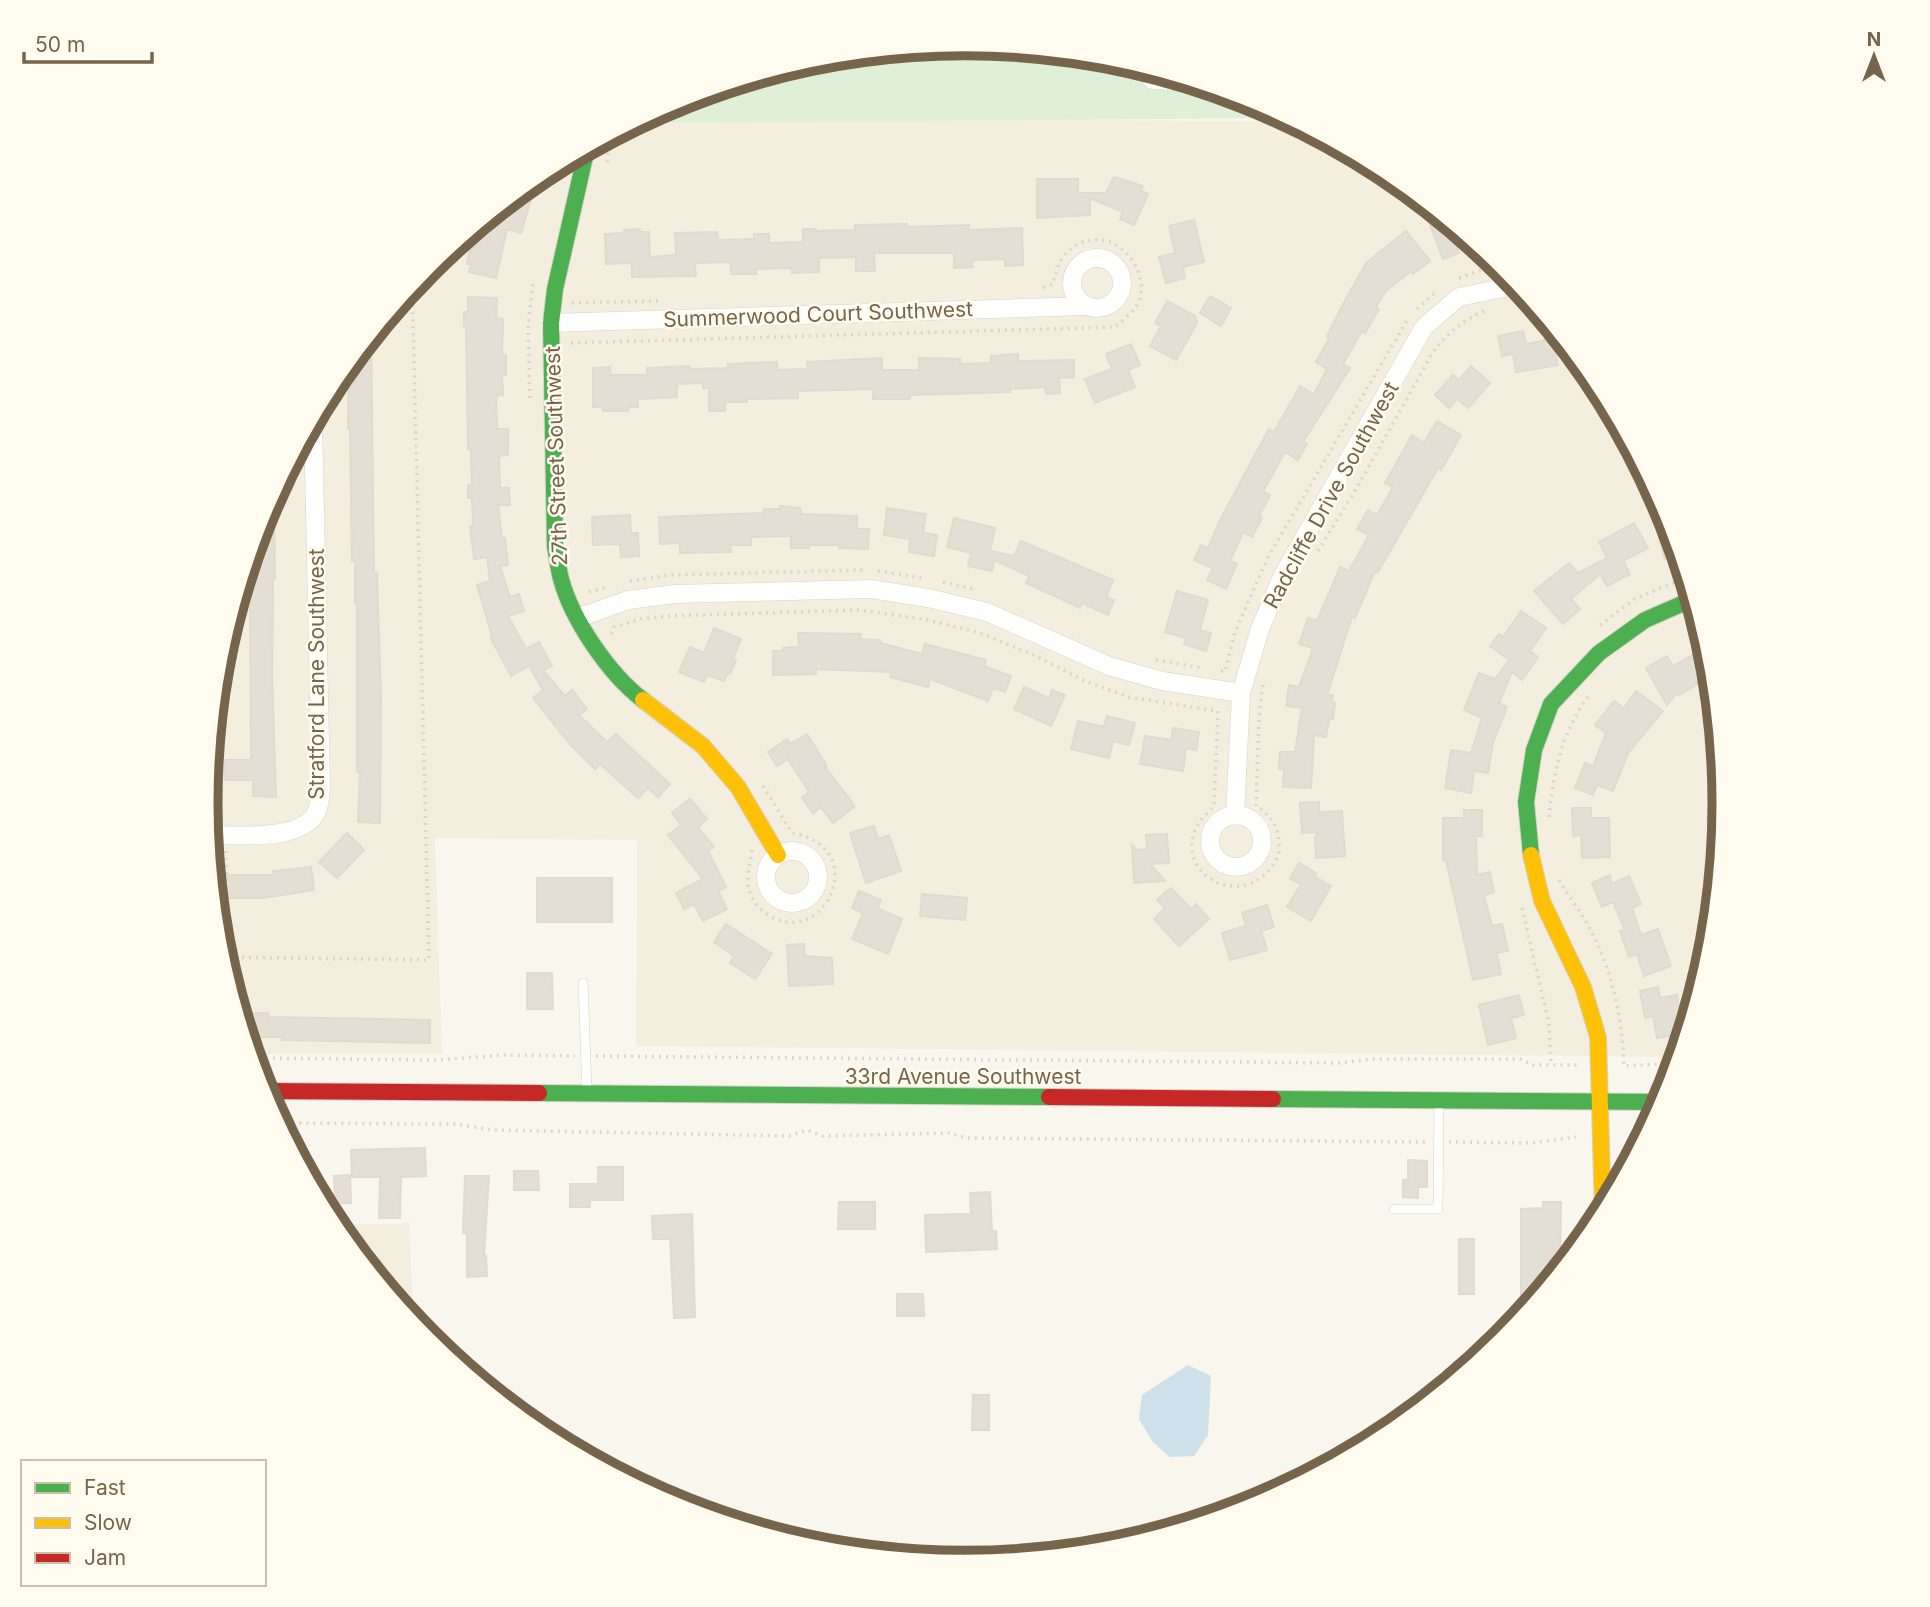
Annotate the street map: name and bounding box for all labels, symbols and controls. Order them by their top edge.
scale bar [24,21,152,65]
north arrow [1839,21,1909,91]
text: N [1867,28,1881,51]
text: 50 m [35,32,85,57]
street label: Summerwood Court Southwest [663,296,973,332]
street label: 27th Street Southwest [540,346,572,566]
street label: Radcliffe Drive Southwest [1258,377,1404,613]
street label: Stratford Lane Southwest [304,548,329,800]
street label: 33rd Avenue Southwest [845,1064,1081,1089]
legend [21,1460,266,1586]
text: Fast [84,1475,126,1500]
text: Slow [84,1510,132,1535]
text: Jam [84,1545,126,1570]

